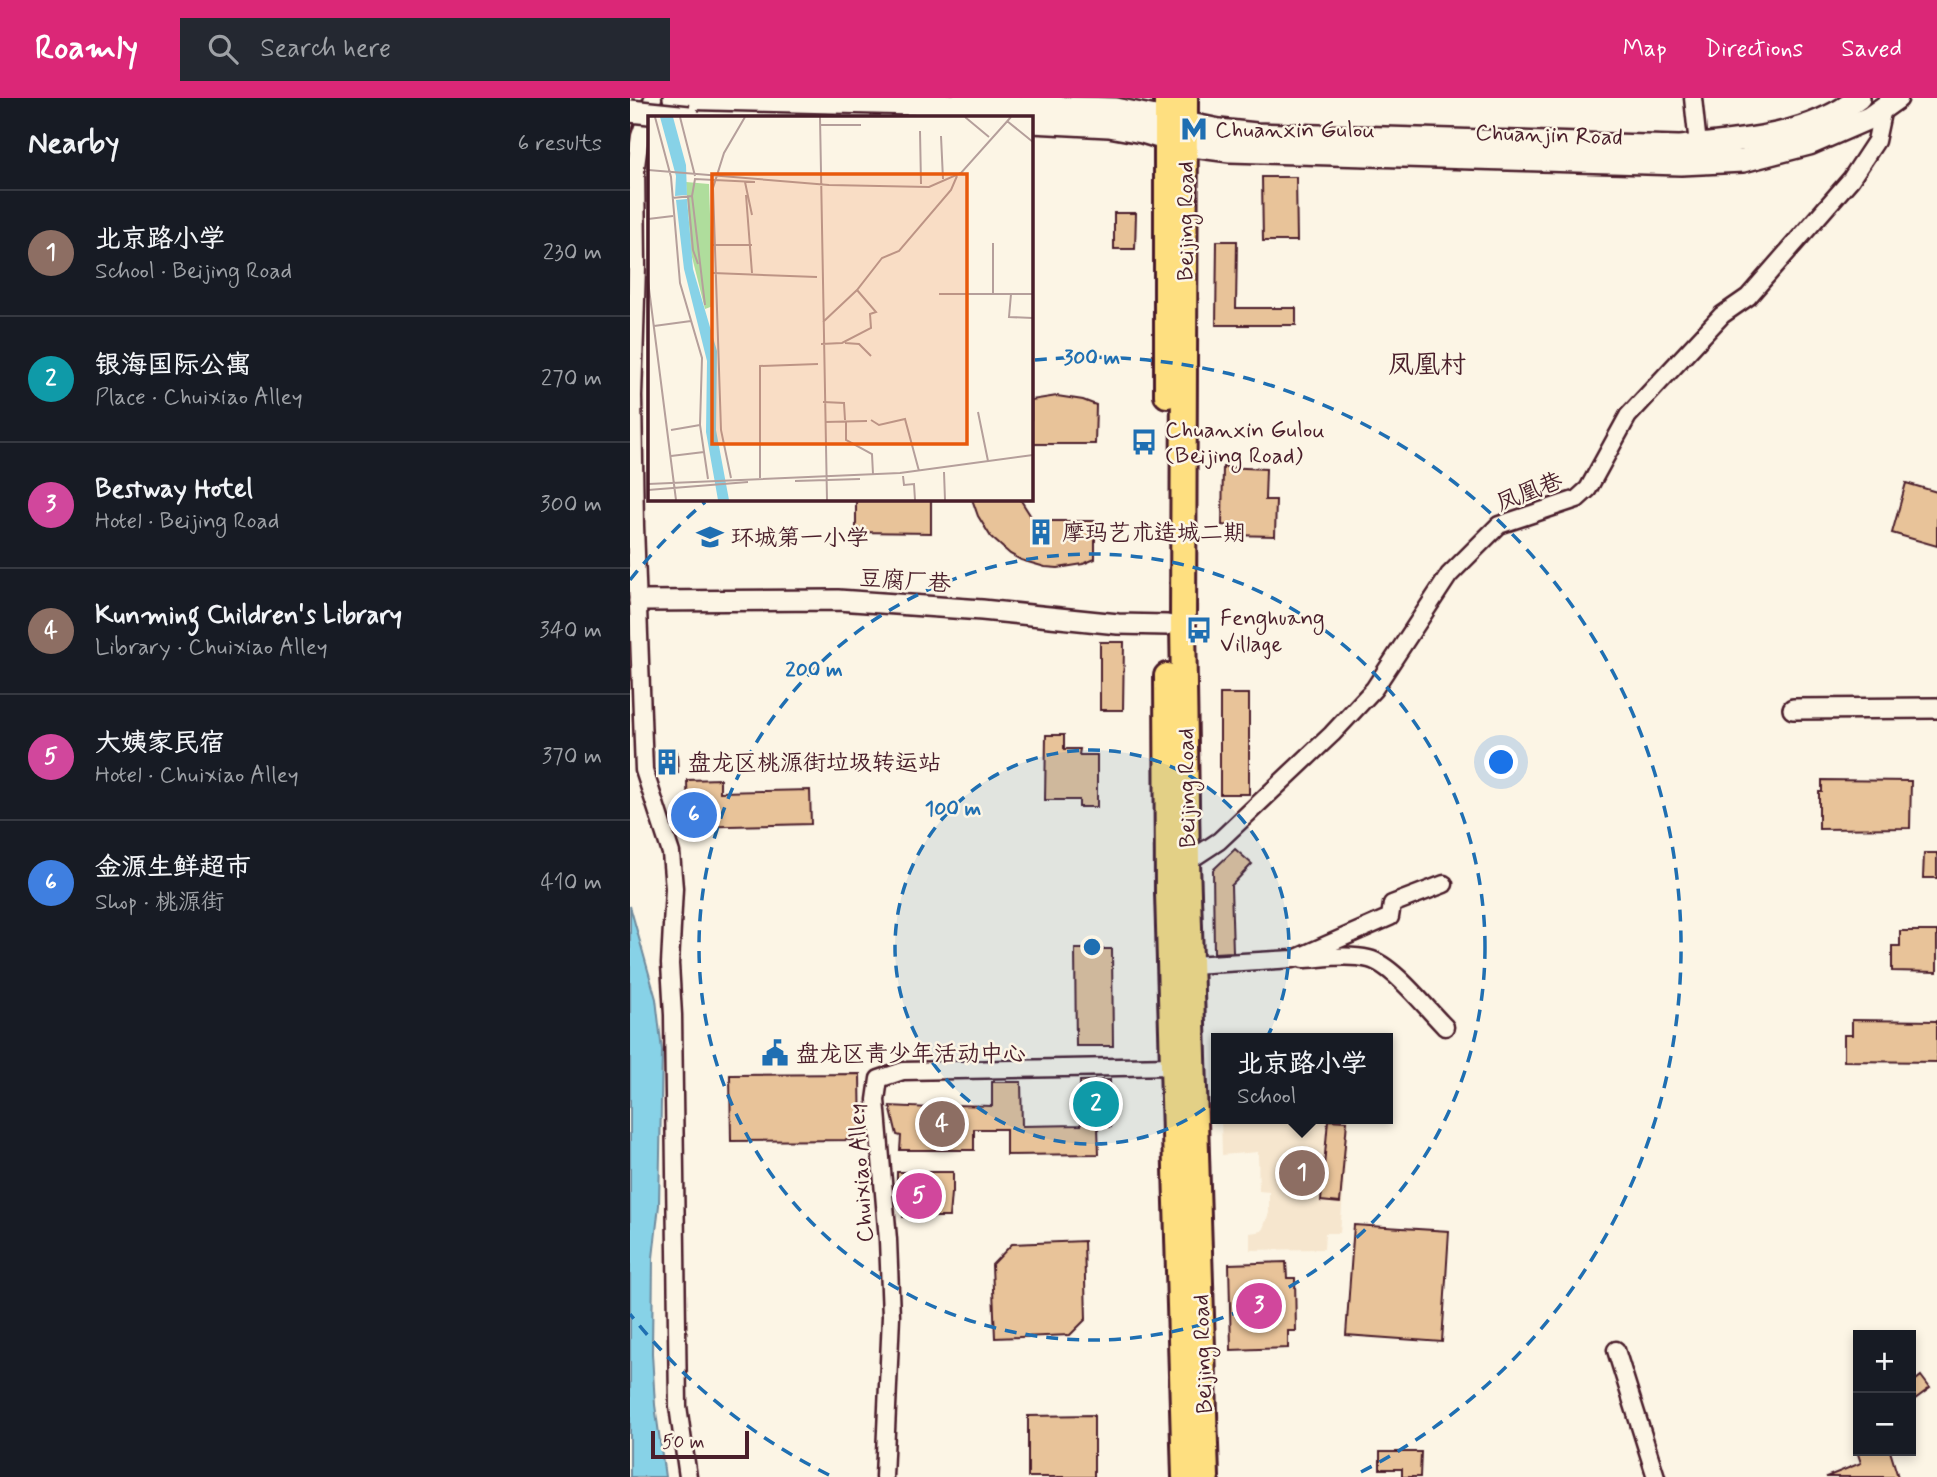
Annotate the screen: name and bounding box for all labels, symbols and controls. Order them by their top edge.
search box [180,18,670,81]
text: Roamly [35,27,138,71]
icon: search [204,30,242,68]
text: Search here [260,32,391,66]
text: Map [1623,34,1667,65]
text: Directions [1705,34,1803,65]
text: Saved [1841,34,1902,65]
metro station icon: Chuanxin Gulou [1179,114,1209,144]
inset map [648,116,1032,500]
place label: Chuanxin Gulou [1215,116,1375,146]
street label: Chuanjin Road [1475,118,1623,154]
text: Nearby [28,124,119,163]
text: 6 results [518,129,602,159]
street label: Beijing Road [1172,161,1204,281]
text: 北京路小学 [95,223,225,257]
text: 1 [46,238,56,268]
text: 230 m [543,238,602,268]
text: School · Beijing Road [95,257,292,287]
text: 300 m [1064,344,1121,372]
text: 银海国际公寓 [95,349,251,383]
district label: 凤凰村 [1388,349,1466,383]
text: 2 [45,364,57,394]
text: 270 m [541,364,602,394]
text: Place · Chuixiao Alley [95,383,303,413]
place label: Chuanxin Gulou (Beijing Road) [1165,416,1325,474]
bus stop icon: Chuanxin Gulou (Beijing Road) [1129,427,1159,457]
street label: 凤凰巷 [1492,466,1568,519]
text: Bestway Hotel [95,473,253,507]
text: 3 [46,490,56,520]
text: 300 m [540,490,602,520]
text: Hotel · Beijing Road [95,507,279,537]
building icon: 摩玛艺术造城二期 [1026,517,1056,547]
place label: 摩玛艺术造城二期 [1062,519,1246,549]
school or university icon: 环城第一小学 [695,522,725,552]
place label: 环城第一小学 [731,524,869,554]
street label: 豆腐厂巷 [858,564,953,600]
text: Kunming Children's Library [95,599,402,633]
place label: Fenghuang Village [1220,604,1325,660]
bus stop icon: Fenghuang Village [1184,615,1214,645]
text: 4 [44,616,58,646]
text: 340 m [539,616,602,646]
text: Library · Chuixiao Alley [95,633,328,663]
text: 200 m [785,656,843,684]
text: 大姨家民宿 [95,727,225,761]
street label: Beijing Road [1172,728,1206,848]
text: 5 [44,742,58,772]
text: 370 m [542,742,602,772]
your location [1484,745,1518,779]
building icon: 盘龙区桃源街垃圾转运站 [652,747,682,777]
place label: 盘龙区桃源街垃圾转运站 [688,749,941,779]
text: Hotel · Chuixiao Alley [95,761,299,791]
pin: 6 [671,789,717,841]
text: 100 m [925,795,981,823]
text: 金源生鲜超市 [95,851,251,885]
text: 6 [45,868,57,898]
text: 410 m [540,868,602,898]
text: Shop · 桃源街 [95,888,224,918]
centre of rings [1080,935,1104,959]
popup [1211,1033,1393,1124]
public building icon: 盘龙区青少年活动中心 [760,1038,790,1068]
place label: 盘龙区青少年活动中心 [796,1040,1026,1070]
text: 北京路小学 [1237,1048,1367,1082]
pin: 2 [1073,1078,1119,1130]
text: School [1237,1082,1297,1112]
pin: 4 [919,1098,965,1150]
street label: Chuixiao Alley [842,1102,882,1243]
pin: 1 [1279,1147,1325,1199]
pin: 5 [896,1170,942,1222]
pin: 3 [1236,1280,1282,1332]
street label: Beijing Road [1187,1293,1223,1414]
map controls [1853,1330,1916,1456]
button: + [1853,1330,1916,1393]
button: − [1853,1393,1916,1456]
scale bar [651,1428,749,1460]
text: 50 m [662,1430,705,1455]

